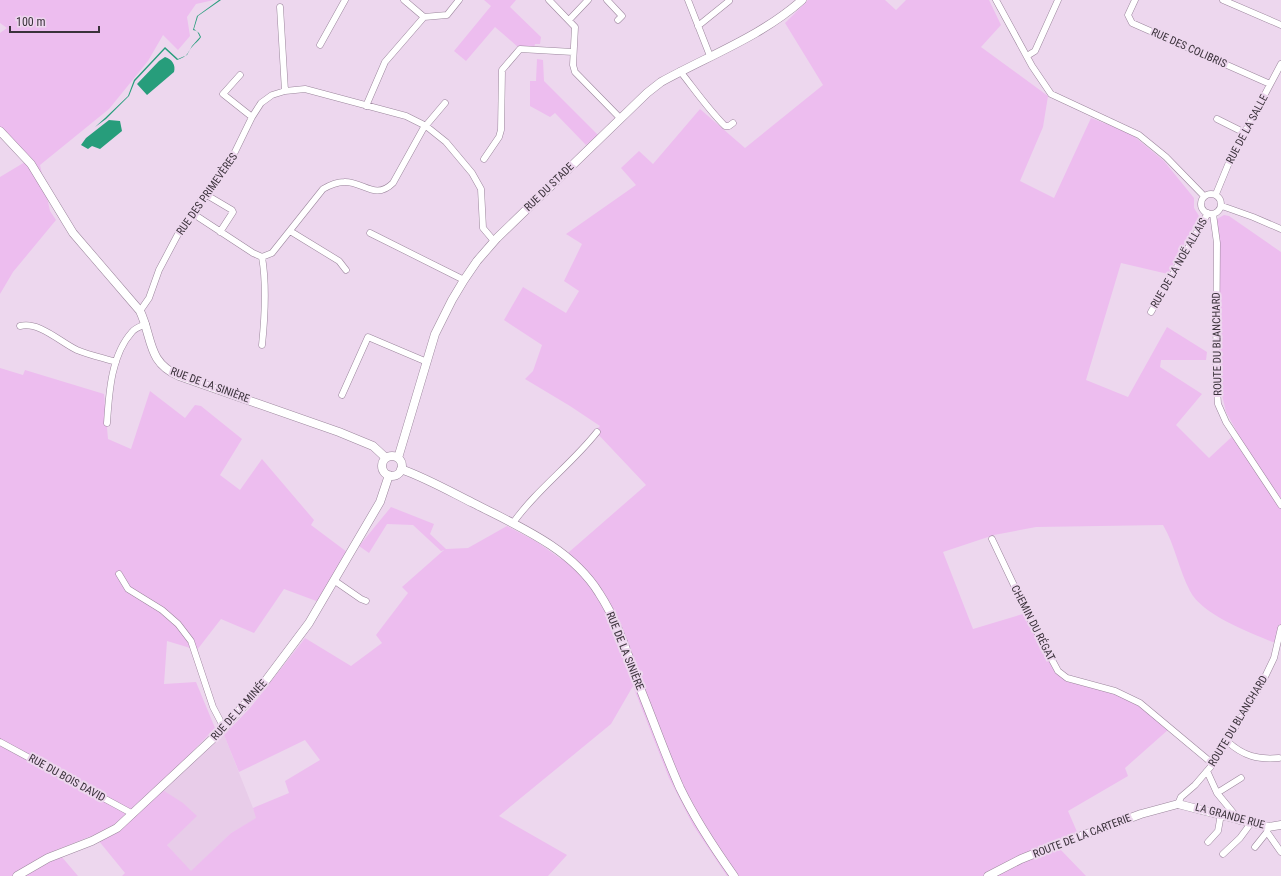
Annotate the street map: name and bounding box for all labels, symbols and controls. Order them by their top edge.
scale bar [10,8,99,34]
text: 100 m [16,15,46,29]
street label: RUE DES COLIBRIS [1149,26,1229,71]
street label: RUE DE LA SALLE [1223,92,1271,166]
street label: RUE DES PRIMEVÈRES [174,150,240,237]
street label: RUE DU STADE [521,160,577,214]
street label: RUE DE LA NOË ALLAIS [1148,215,1210,310]
street label: ROUTE DU BLANCHARD [1210,292,1224,396]
street label: RUE DE LA SINIÈRE [169,365,252,406]
street label: CHEMIN DU RÉGAT [1008,583,1058,663]
street label: RUE DE LA SINIÈRE [603,610,647,693]
street label: ROUTE DU BLANCHARD [1206,673,1270,769]
street label: RUE DE LA MINÉE [208,677,270,743]
street label: RUE DU BOIS DAVID [26,752,108,804]
street label: LA GRANDE RUE [1194,800,1267,832]
street label: ROUTE DE LA CARTERIE [1031,811,1133,861]

